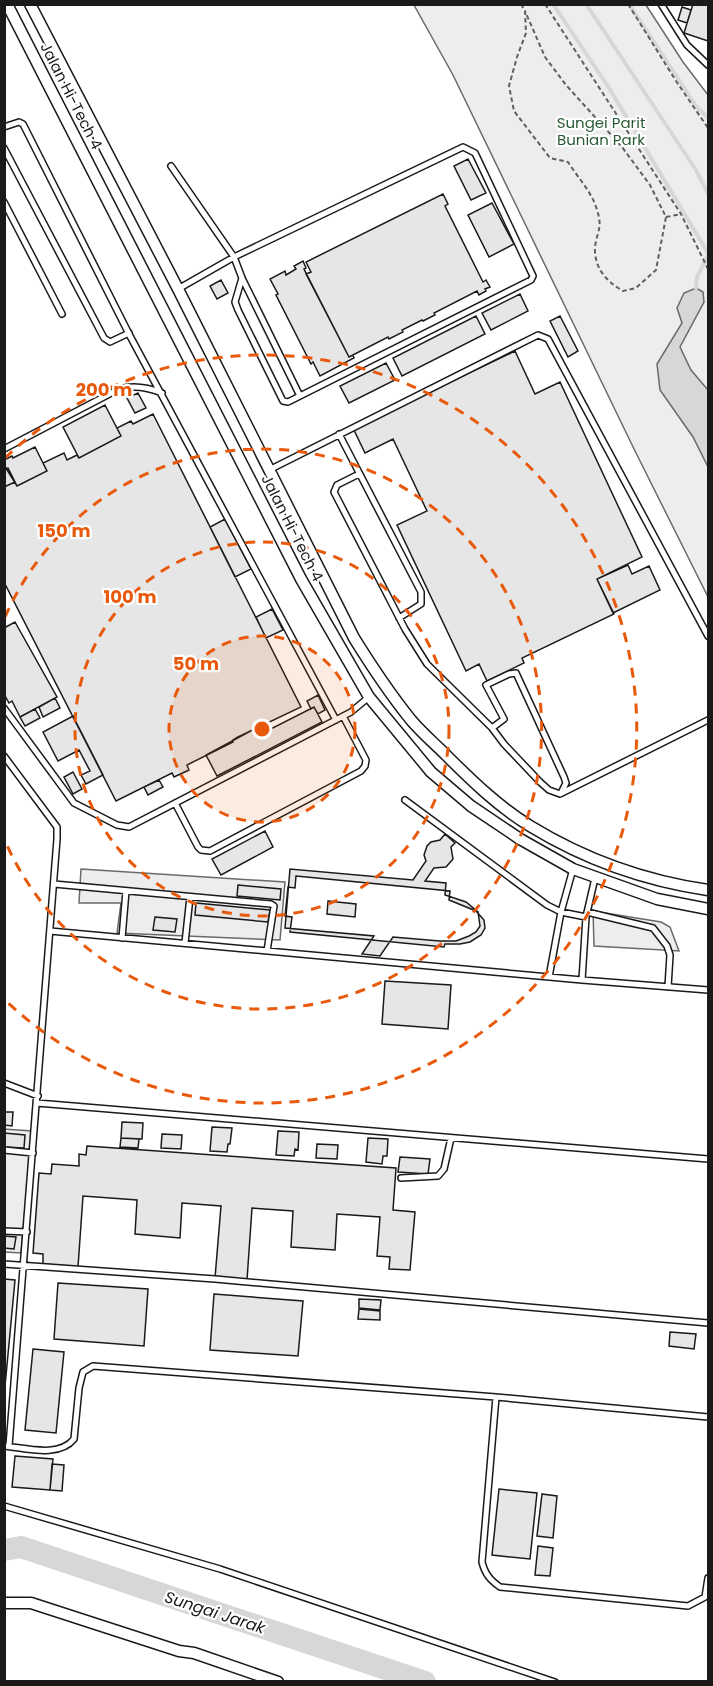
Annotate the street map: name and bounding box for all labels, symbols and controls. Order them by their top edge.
street label: Jalan Hi-Tech 4 [35,39,107,153]
park label: Sungei Parit Bunian Park [557,112,645,150]
text: 200 m [76,377,132,402]
street label: Jalan Hi-Tech 4 [256,471,328,585]
text: 150 m [37,518,91,543]
text: 100 m [103,584,157,609]
text: 50 m [173,651,219,676]
centre of rings [252,719,272,739]
water label: Sungai Jarak [162,1585,269,1640]

